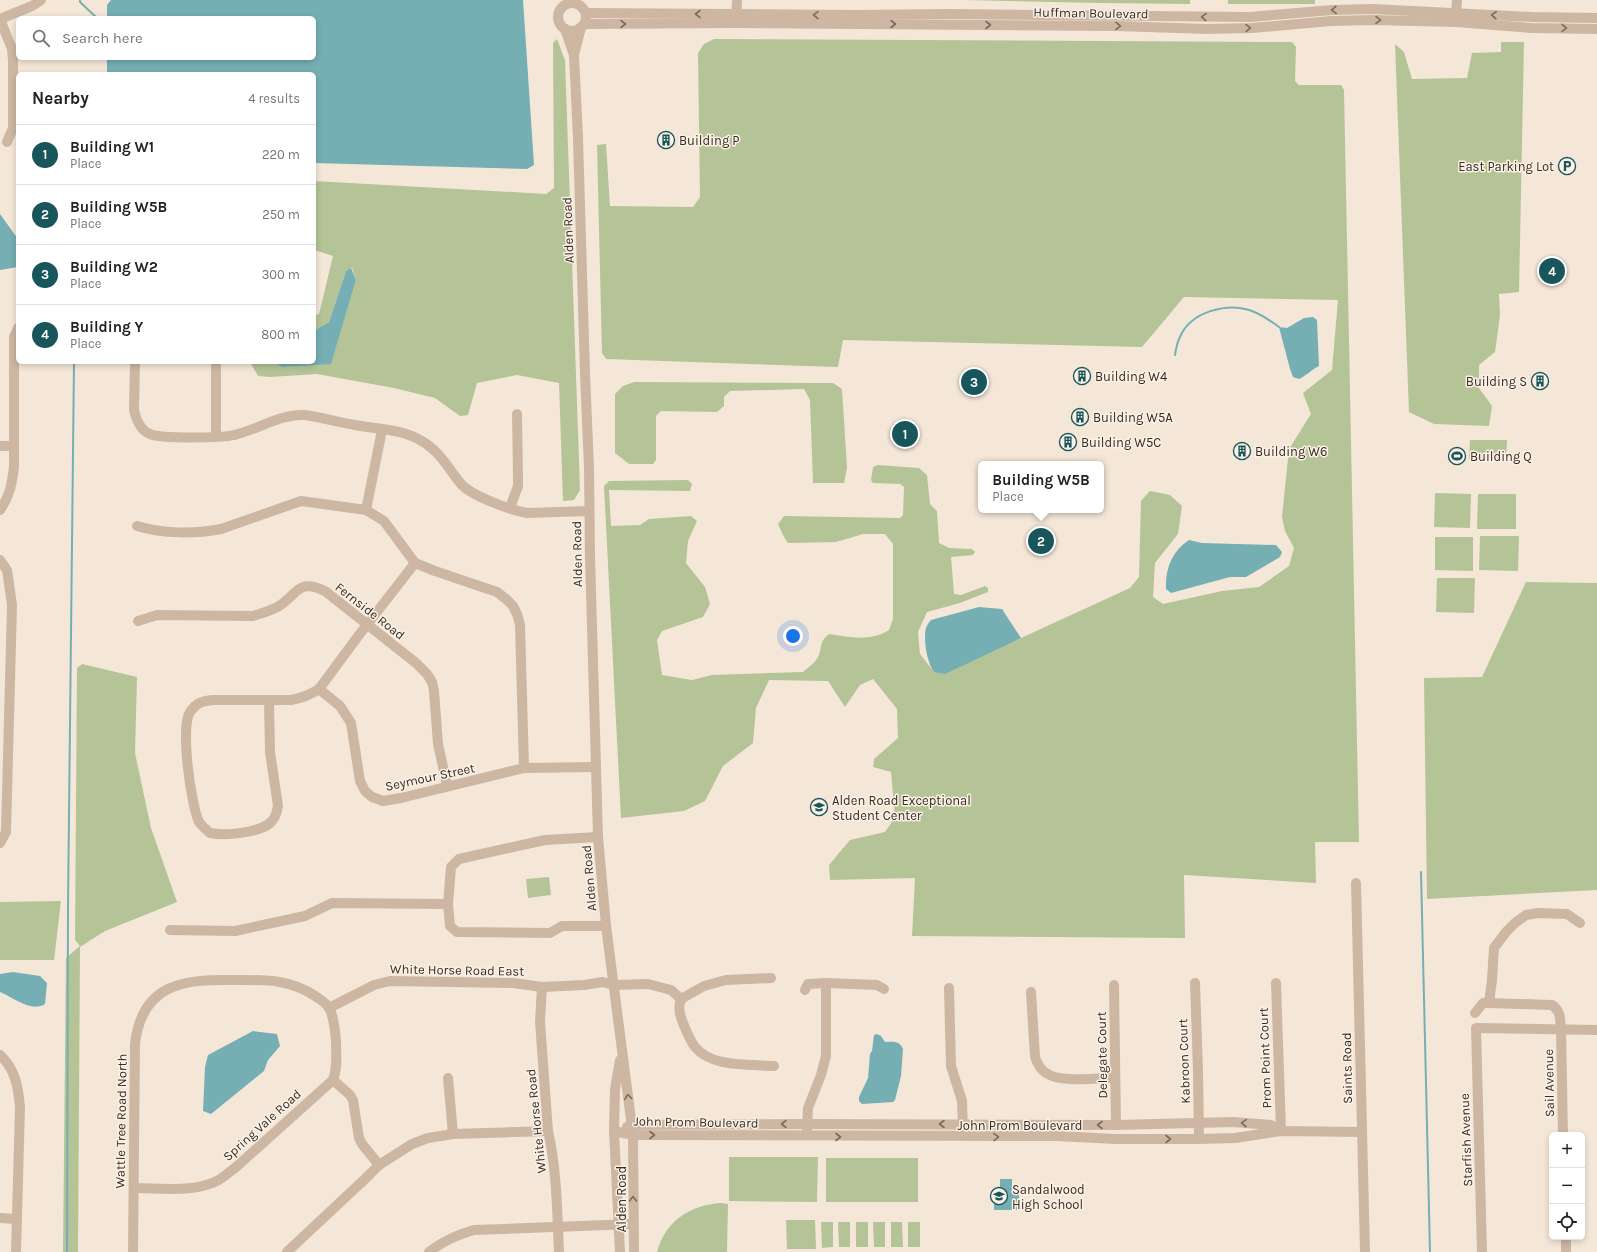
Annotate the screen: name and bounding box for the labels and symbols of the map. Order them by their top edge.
street label: Huffman Boulevard [1033,4,1149,22]
one-way arrow [1331,6,1337,15]
one-way arrow [695,10,701,18]
one-way arrow [1491,10,1497,19]
one-way arrow [813,11,819,19]
one-way arrow [1201,12,1207,21]
one-way arrow [1375,16,1381,24]
one-way arrow [620,20,626,28]
one-way arrow [890,20,896,28]
one-way arrow [985,21,991,29]
one-way arrow [1115,22,1121,30]
one-way arrow [1245,24,1251,32]
one-way arrow [1561,24,1567,33]
building icon: Building P [656,130,676,150]
place label: Building P [679,133,740,148]
parking icon: East Parking Lot [1557,156,1577,176]
place label: East Parking Lot [1458,159,1554,174]
street label: Alden Road [559,197,577,263]
pin: 4 [1539,256,1565,286]
building icon: Building W4 [1072,366,1092,386]
pin: 3 [961,367,987,397]
place label: Building W4 [1095,369,1167,384]
building icon: Building S [1530,371,1550,391]
place label: Building S [1466,374,1527,389]
building icon: Building W5A [1070,407,1090,427]
place label: Building W5A [1093,410,1173,425]
pin: 1 [892,419,918,449]
building icon: Building W5C [1058,432,1078,452]
place label: Building W5C [1081,435,1161,450]
building icon: Building W6 [1232,441,1252,461]
place label: Building W6 [1255,444,1327,459]
sports icon: Building Q [1447,446,1467,466]
place label: Building Q [1470,449,1532,464]
street label: Alden Road [569,521,585,587]
pin: 2 [1028,526,1054,556]
street label: Fernside Road [332,579,408,643]
your location [783,626,803,646]
street label: Seymour Street [384,760,476,794]
place label: Alden Road Exceptional Student Center [832,793,971,823]
school or university icon: Alden Road Exceptional Student Center [809,797,829,817]
street label: Alden Road [579,844,599,912]
street label: White Horse Road East [390,961,524,979]
street label: Prom Point Court [1256,1007,1274,1109]
street label: Delegate Court [1094,1011,1110,1099]
street label: Kabroon Court [1175,1018,1193,1104]
street label: Saints Road [1339,1032,1355,1104]
street label: Sail Avenue [1541,1048,1557,1117]
street label: Wattle Tree Road North [112,1054,130,1188]
street label: White Horse Road [523,1068,549,1174]
street label: Spring Vale Road [220,1086,304,1164]
street label: Starfish Avenue [1457,1093,1475,1187]
one-way arrow [624,1094,633,1100]
street label: John Prom Boulevard [633,1113,759,1131]
street label: John Prom Boulevard [958,1118,1082,1133]
one-way arrow [1241,1119,1247,1128]
one-way arrow [781,1120,787,1128]
one-way arrow [939,1120,945,1128]
one-way arrow [1097,1121,1103,1129]
one-way arrow [649,1131,655,1139]
one-way arrow [835,1133,841,1141]
one-way arrow [993,1133,999,1141]
one-way arrow [1165,1135,1171,1143]
street label: Alden Road [614,1166,629,1232]
place label: Sandalwood High School [1012,1182,1085,1212]
school or university icon: Sandalwood High School [989,1186,1009,1206]
one-way arrow [629,1196,637,1202]

